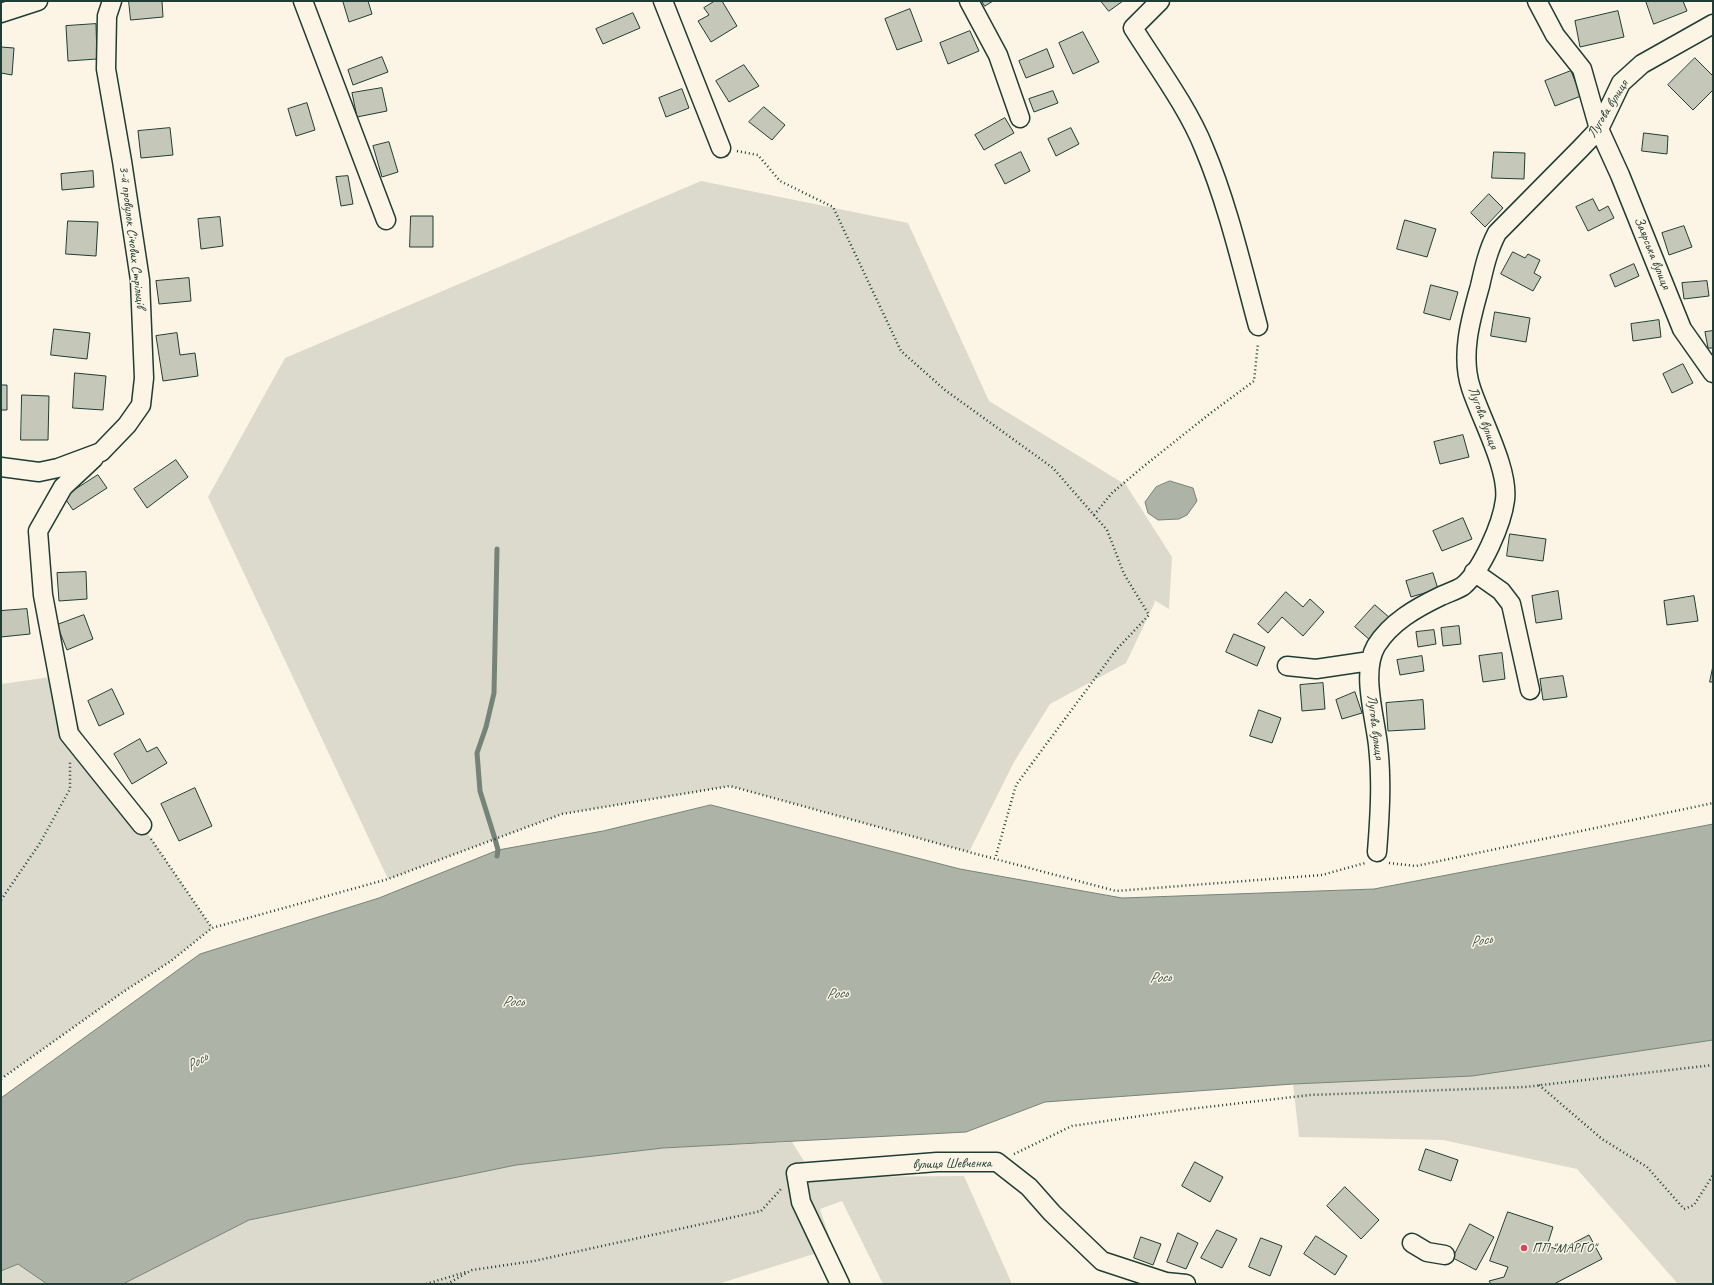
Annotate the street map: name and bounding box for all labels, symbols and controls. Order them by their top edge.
street label: Лугова вулиця [1584,77,1632,141]
street label: 3-й провулок Січових Стрільців [115,165,149,309]
street label: Заярська вулиця [1630,214,1674,292]
street label: Лугова вулиця [1464,385,1502,451]
street label: Лугова вулиця [1363,694,1387,760]
water label: Рось [1469,930,1493,952]
water label: Рось [1149,968,1171,988]
water label: Рось [826,984,848,1004]
water label: Рось [502,993,524,1011]
water label: Рось [183,1049,211,1075]
street label: вулиця Шевченка [912,1155,992,1173]
place label: ПП "МАРГО" [1532,1240,1596,1256]
marker: ПП "МАРГО" [1519,1243,1529,1253]

